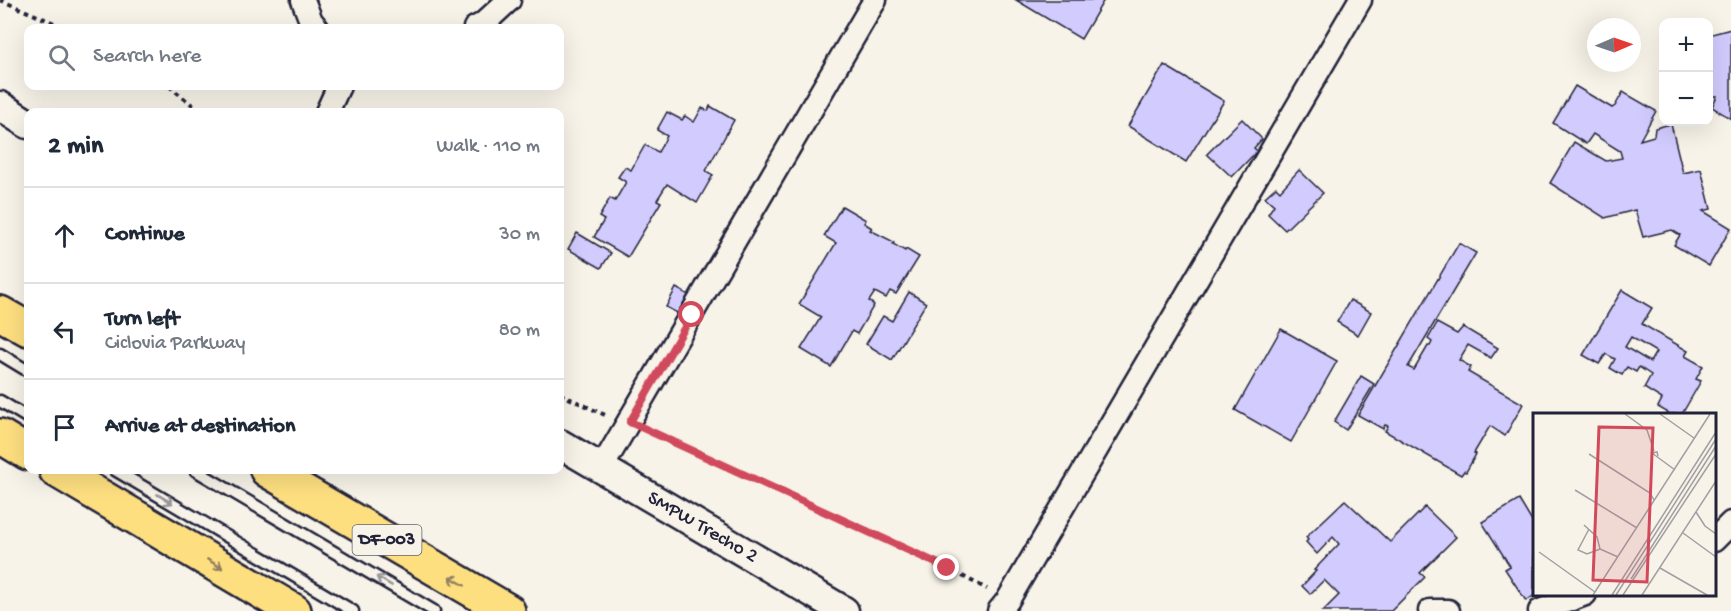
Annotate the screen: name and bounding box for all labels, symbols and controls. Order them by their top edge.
north arrow [1587,18,1641,72]
map controls [1659,18,1713,126]
button: + [1659,18,1713,72]
search box [24,24,564,90]
icon: search [45,41,78,74]
text: Search here [93,44,201,70]
button: − [1659,72,1713,126]
text: 2 min [48,132,103,163]
text: Walk · 110 m [436,136,540,159]
icon: ahead [48,219,81,252]
text: Continue [105,222,185,248]
text: 30 m [499,224,540,247]
route start [678,301,704,327]
text: Turn left [105,307,179,333]
icon: left [48,315,81,348]
text: 80 m [499,320,540,343]
text: Ciclovia Parkway [105,333,245,356]
icon: arrive [48,411,81,444]
inset map [1533,413,1716,596]
text: Arrive at destination [105,414,295,440]
street label: SMPW Trecho 2 [643,487,761,569]
one-way arrow [156,494,173,506]
road number: DF-003 [352,525,422,555]
route end [933,554,959,580]
one-way arrow [206,558,223,570]
one-way arrow [376,575,393,587]
one-way arrow [449,575,466,587]

